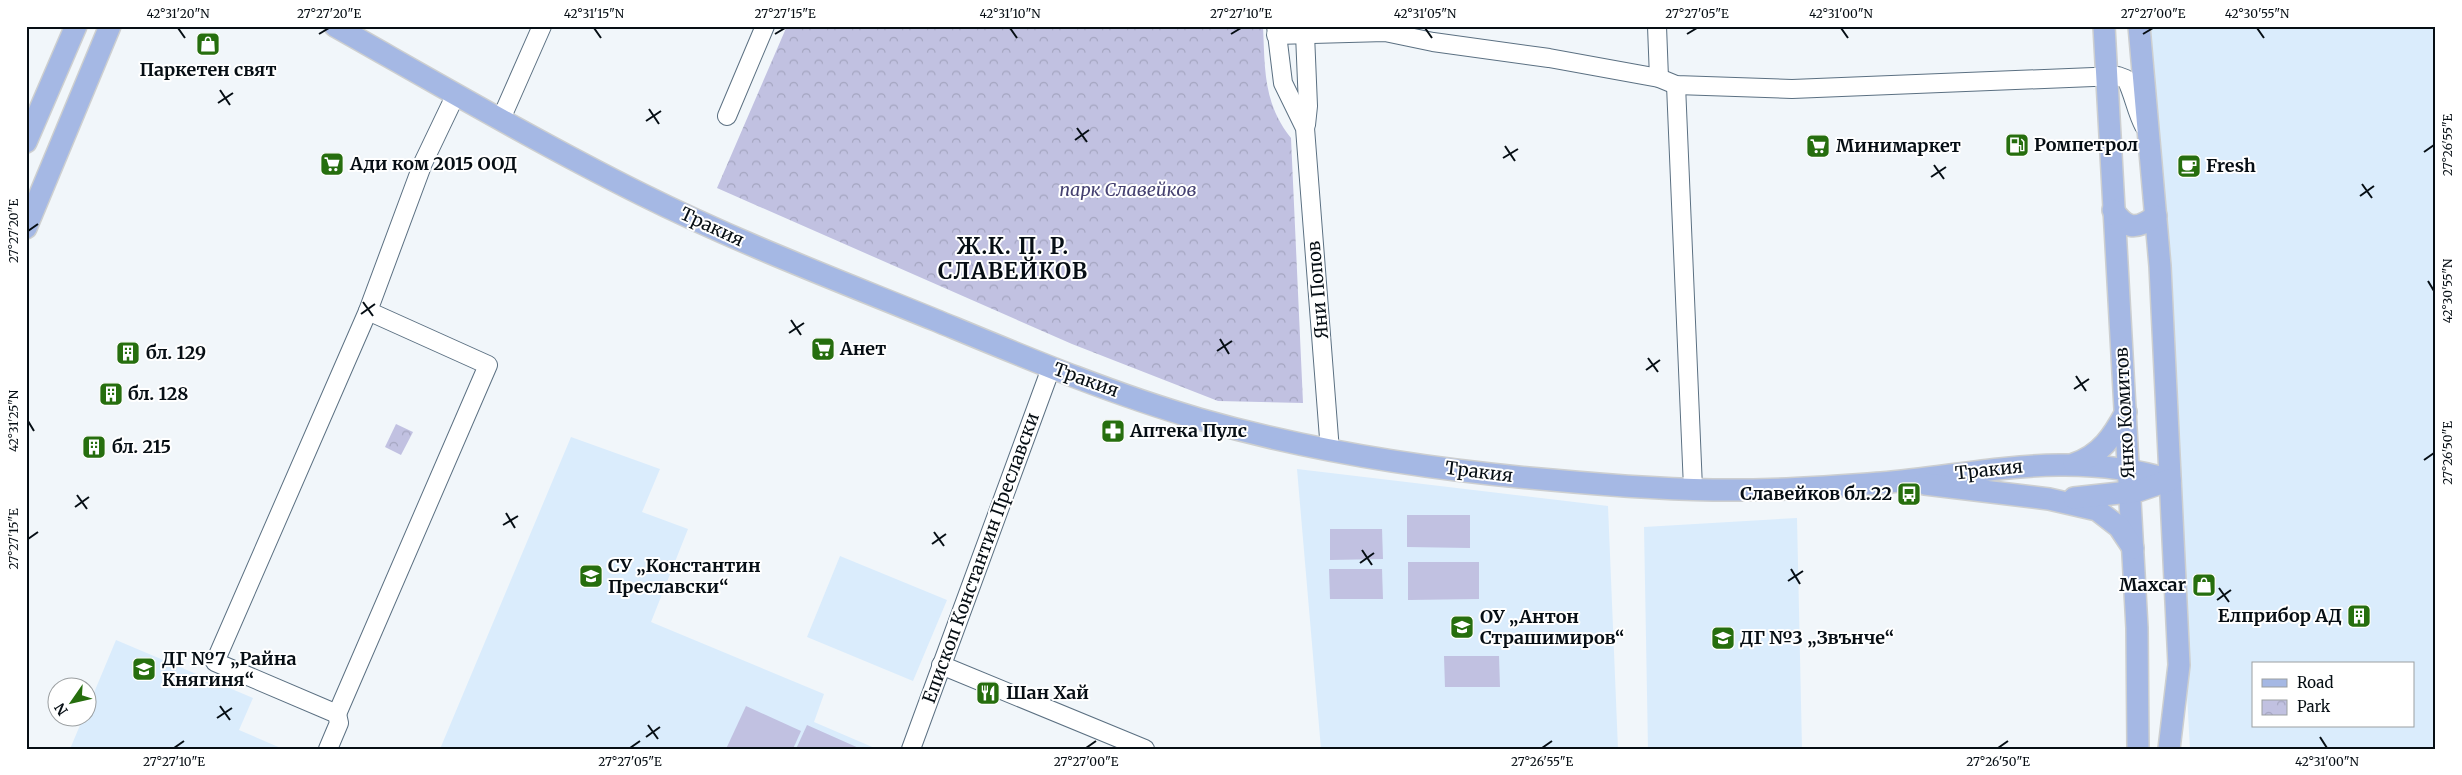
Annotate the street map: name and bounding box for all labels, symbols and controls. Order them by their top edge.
text: 42°31'20"N [146,6,210,21]
text: 27°27'20"E [297,6,361,21]
text: 42°31'15"N [564,6,625,21]
text: 27°27'15"E [754,6,816,21]
text: 42°31'10"N [979,6,1041,21]
text: 27°27'10"E [1210,6,1272,21]
text: 42°31'05"N [1394,6,1457,21]
text: 27°27'05"E [1665,6,1729,21]
text: 42°31'00"N [1809,6,1874,21]
text: 27°27'00"E [2121,6,2186,21]
text: 42°30'55"N [2225,6,2290,21]
shop icon: Паркетен свят [195,31,221,57]
place label: Паркетен свят [139,58,277,81]
text: 27°26'55"E [2440,114,2455,176]
fuel station icon: Ромпетрол [2004,132,2030,158]
supermarket icon: Минимаркет [1805,133,1831,159]
place label: Ромпетрол [2034,133,2138,156]
place label: Минимаркет [1836,134,1961,157]
supermarket icon: Ади ком 2015 ООД [319,151,345,177]
place label: Ади ком 2015 ООД [349,152,517,175]
cafe icon: Fresh [2176,153,2202,179]
place label: Fresh [2206,154,2256,177]
park label: парк Славейков [1059,178,1197,201]
text: 27°27'20"E [6,199,21,263]
street label: Тракия [677,202,748,251]
district label: Ж.К. П. Р. СЛАВЕЙКОВ [938,232,1088,285]
street label: Яни Попов [1302,239,1333,340]
text: 42°30'55"N [2440,258,2455,323]
supermarket icon: Анет [810,336,836,362]
place label: Анет [839,337,886,360]
building icon: бл. 129 [115,340,141,366]
place label: бл. 129 [146,341,206,364]
street label: Янко Комитов [2110,346,2139,479]
street label: Тракия [1050,357,1122,402]
building icon: бл. 128 [98,381,124,407]
place label: бл. 128 [128,382,188,405]
text: 42°31'25"N [6,389,21,452]
street label: Епископ Константин Преславски [917,410,1044,706]
pharmacy icon: Аптека Пулс [1100,418,1126,444]
place label: Аптека Пулс [1129,419,1247,442]
text: 27°26'50"E [2440,421,2455,485]
building icon: бл. 215 [81,434,107,460]
place label: бл. 215 [112,435,171,458]
street label: Тракия [1954,454,2024,484]
street label: Тракия [1444,456,1514,487]
bus stop icon: Славейков бл.22 [1896,481,1922,507]
place label: Славейков бл.22 [1740,482,1892,505]
text: 27°27'15"E [6,508,21,570]
place label: СУ „Константин Преславски“ [608,554,761,598]
school or university icon: СУ „Константин Преславски“ [578,563,604,589]
shop icon: Maxcar [2191,572,2217,598]
place label: Maxcar [2119,573,2186,596]
building icon: Елприбор АД [2346,603,2372,629]
place label: Елприбор АД [2218,604,2342,627]
place label: ОУ „Антон Страшимиров“ [1480,605,1625,649]
school or university icon: ОУ „Антон Страшимиров“ [1449,614,1475,640]
school or university icon: ДГ №3 „Звънче“ [1710,625,1736,651]
place label: ДГ №3 „Звънче“ [1740,626,1894,649]
place label: ДГ №7 „Райна Княгиня“ [162,647,296,691]
school or university icon: ДГ №7 „Райна Княгиня“ [131,656,157,682]
legend [2252,662,2414,728]
text: Road [2297,673,2333,692]
north arrow [48,678,98,728]
restaurant icon: Шан Хай [975,680,1001,706]
place label: Шан Хай [1006,681,1089,704]
text: Park [2297,697,2331,716]
text: N [51,700,72,719]
text: 27°27'10"E [143,754,205,769]
text: 27°27'05"E [598,754,662,769]
text: 27°27'00"E [1054,754,1119,769]
text: 27°26'55"E [1511,754,1573,769]
text: 27°26'50"E [1966,754,2030,769]
text: 42°31'00"N [2295,754,2360,769]

